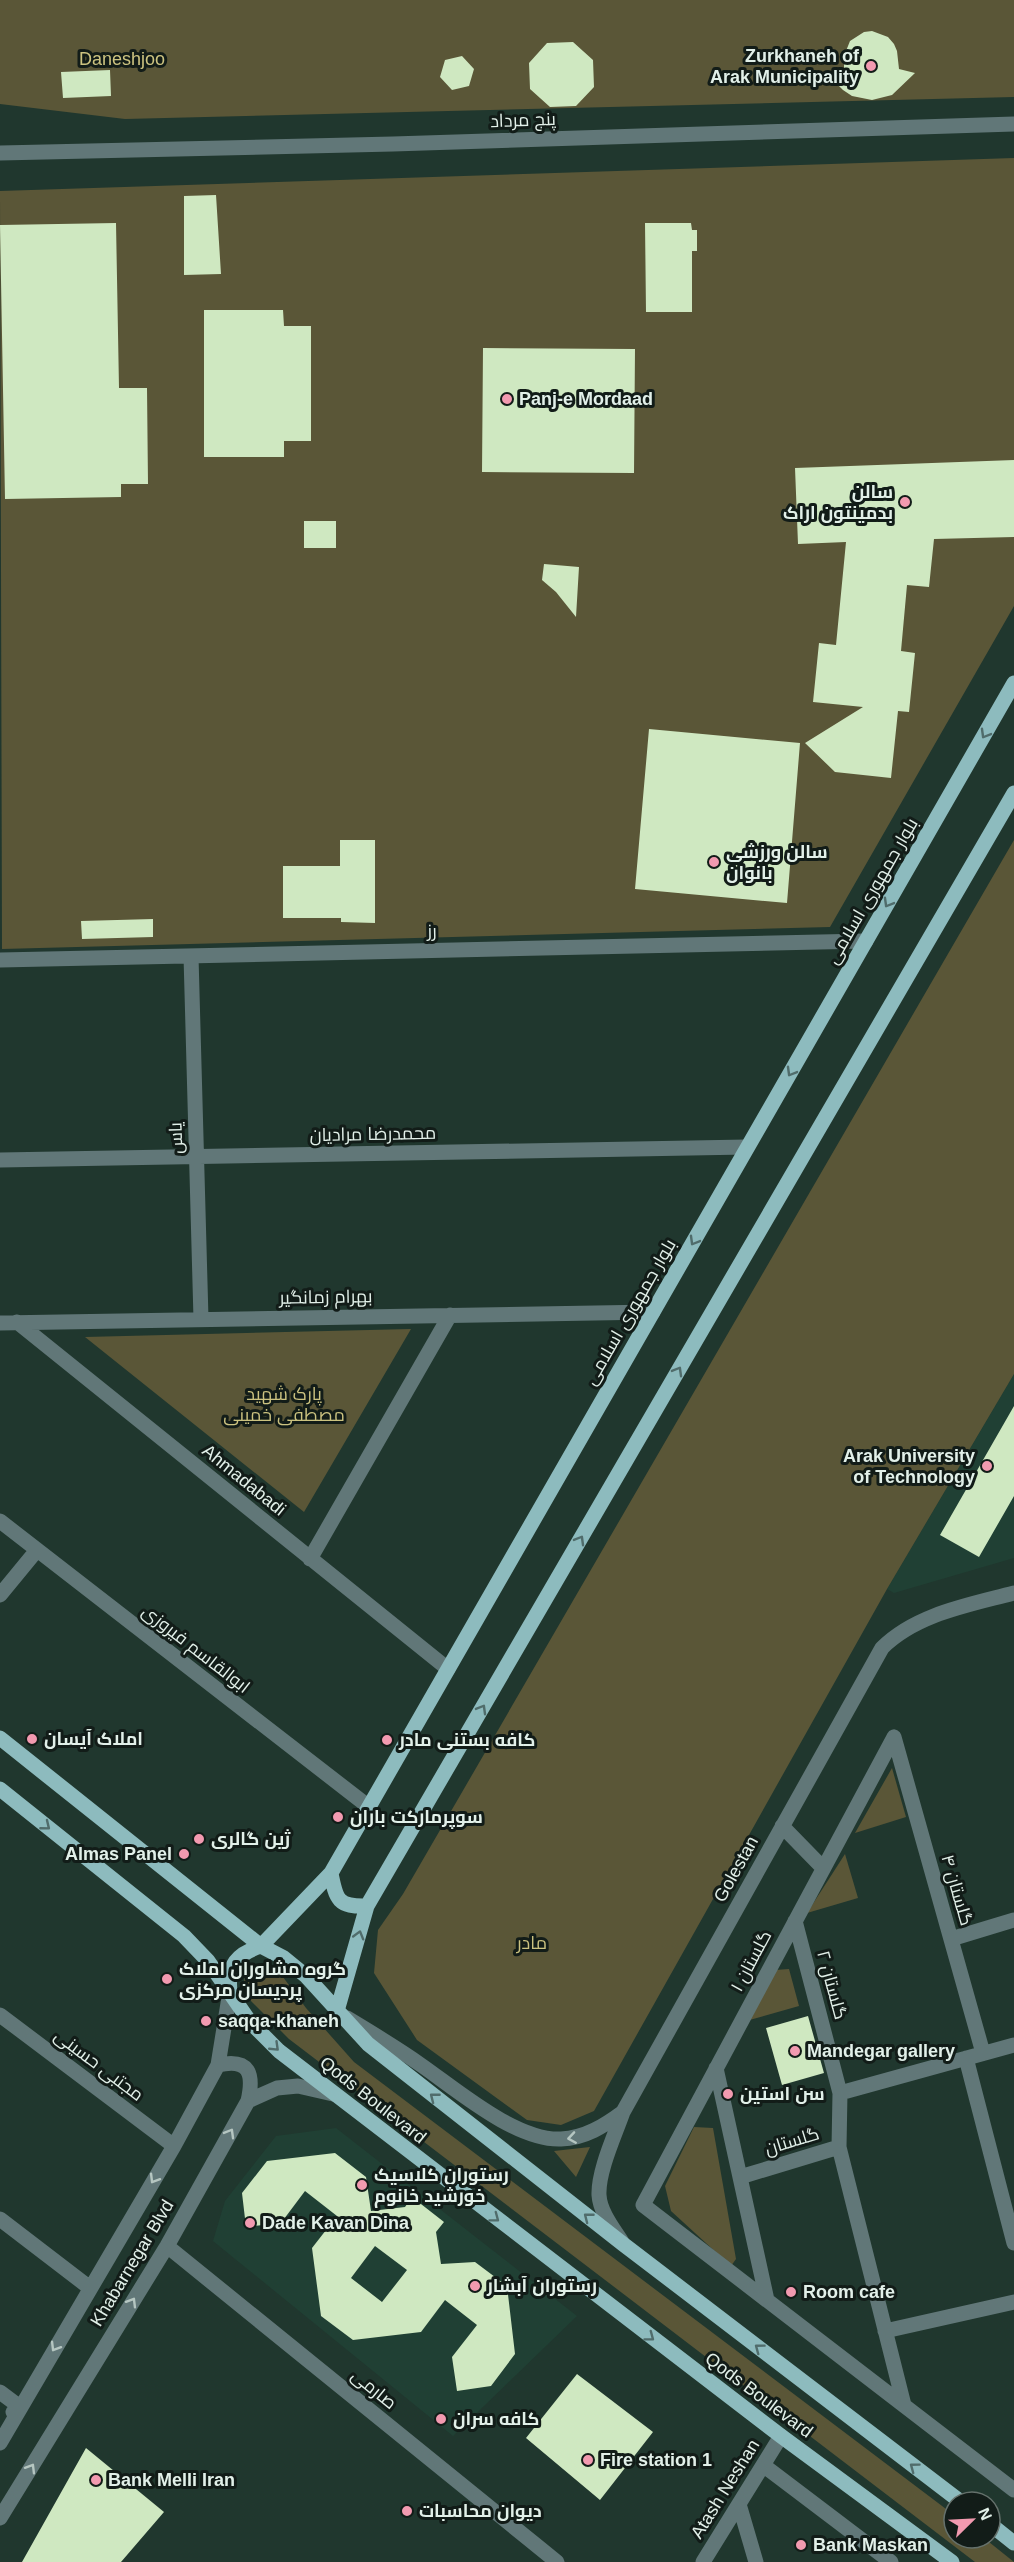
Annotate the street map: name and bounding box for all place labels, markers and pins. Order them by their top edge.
place label: Zurkhaneh of Arak Municipality [710,46,860,87]
marker: Zurkhaneh of Arak Municipality [864,59,878,73]
place label: Panj-e Mordaad [519,389,653,409]
marker: Panj-e Mordaad [500,392,514,406]
place label: سالن بدمینتون اراک [783,482,893,524]
marker: سالن بدمینتون اراک [898,495,912,509]
place label: سالن ورزشی بانوان [726,842,828,884]
marker: سالن ورزشی بانوان [707,855,721,869]
place label: Arak University of Technology [843,1446,975,1487]
marker: Arak University of Technology [980,1459,994,1473]
place label: املاک آیسان [44,1729,143,1749]
place label: کافه بستنی مادر [398,1730,535,1751]
marker: املاک آیسان [25,1732,39,1746]
marker: کافه بستنی مادر [380,1733,394,1747]
place label: سوپرمارکت باران [350,1807,483,1829]
marker: سوپرمارکت باران [331,1810,345,1824]
place label: ژین گالری [211,1829,291,1850]
marker: ژین گالری [192,1832,206,1846]
place label: Almas Panel [65,1844,172,1864]
marker: Almas Panel [177,1847,191,1861]
place label: گروه مشاوران املاک پردیسان مرکزی [179,1959,346,2002]
marker: گروه مشاوران املاک پردیسان مرکزی [160,1972,174,1986]
place label: saqqa-khaneh [218,2011,339,2031]
marker: saqqa-khaneh [199,2014,213,2028]
place label: Mandegar gallery [807,2041,955,2061]
marker: Mandegar gallery [788,2044,802,2058]
place label: سن استین [740,2084,825,2105]
marker: سن استین [721,2087,735,2101]
place label: رستوران کلاسیک خورشید خانوم [374,2165,509,2208]
marker: رستوران کلاسیک خورشید خانوم [355,2178,369,2192]
place label: Dade Kavan Dina [262,2213,410,2233]
marker: Dade Kavan Dina [243,2216,257,2230]
place label: رستوران آبشار [486,2276,597,2297]
marker: رستوران آبشار [468,2279,482,2293]
place label: Room cafe [803,2282,895,2302]
marker: Room cafe [784,2285,798,2299]
place label: کافه سران [453,2409,539,2430]
marker: کافه سران [434,2412,448,2426]
place label: Fire station 1 [600,2450,712,2470]
marker: Fire station 1 [581,2453,595,2467]
place label: Bank Melli Iran [108,2470,235,2490]
marker: Bank Melli Iran [89,2473,103,2487]
place label: دیوان محاسبات [419,2501,542,2522]
marker: دیوان محاسبات [400,2504,414,2518]
place label: Bank Maskan [813,2535,928,2555]
marker: Bank Maskan [794,2538,808,2552]

